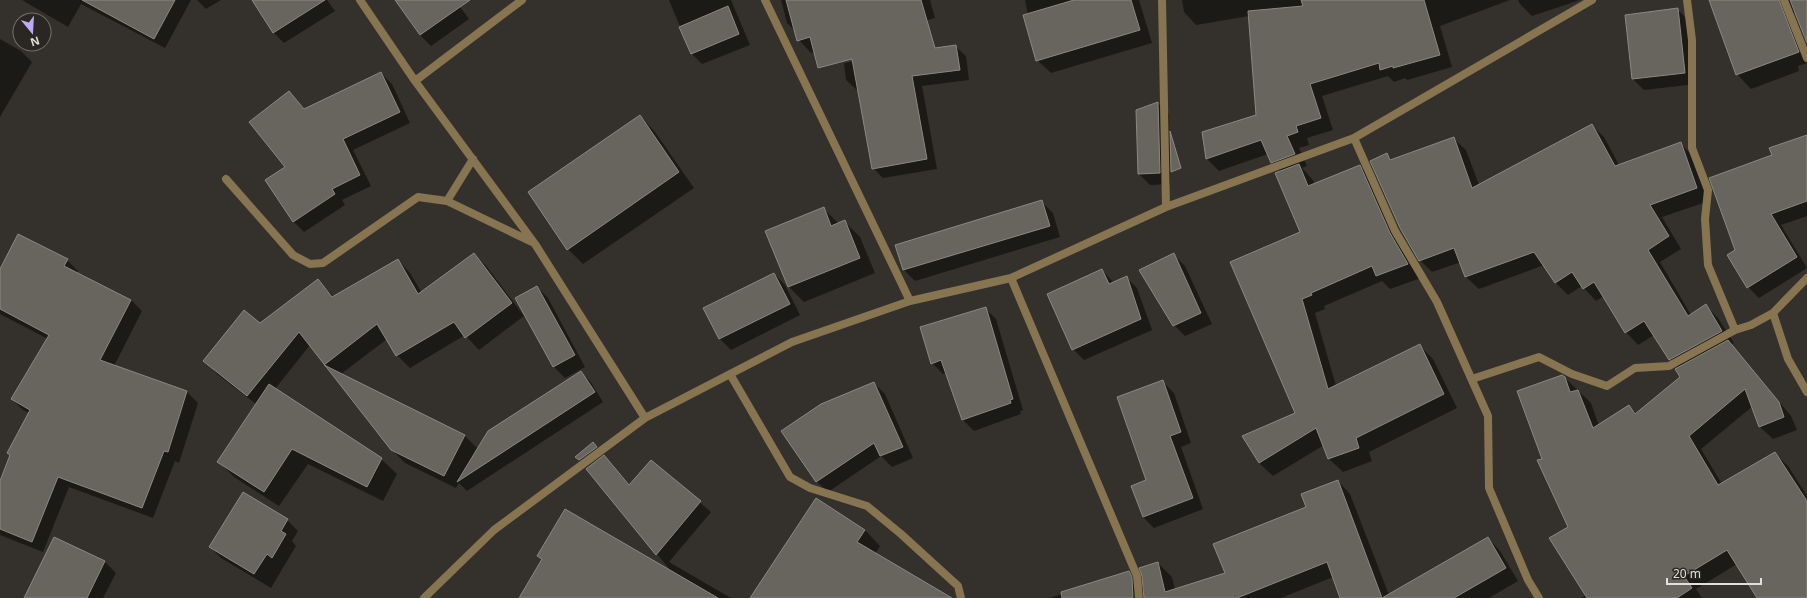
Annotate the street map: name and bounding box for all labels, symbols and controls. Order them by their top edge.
north arrow [12,12,52,52]
text: N [29,33,42,51]
scale bar [1667,560,1761,586]
text: 20 m [1673,565,1701,582]

